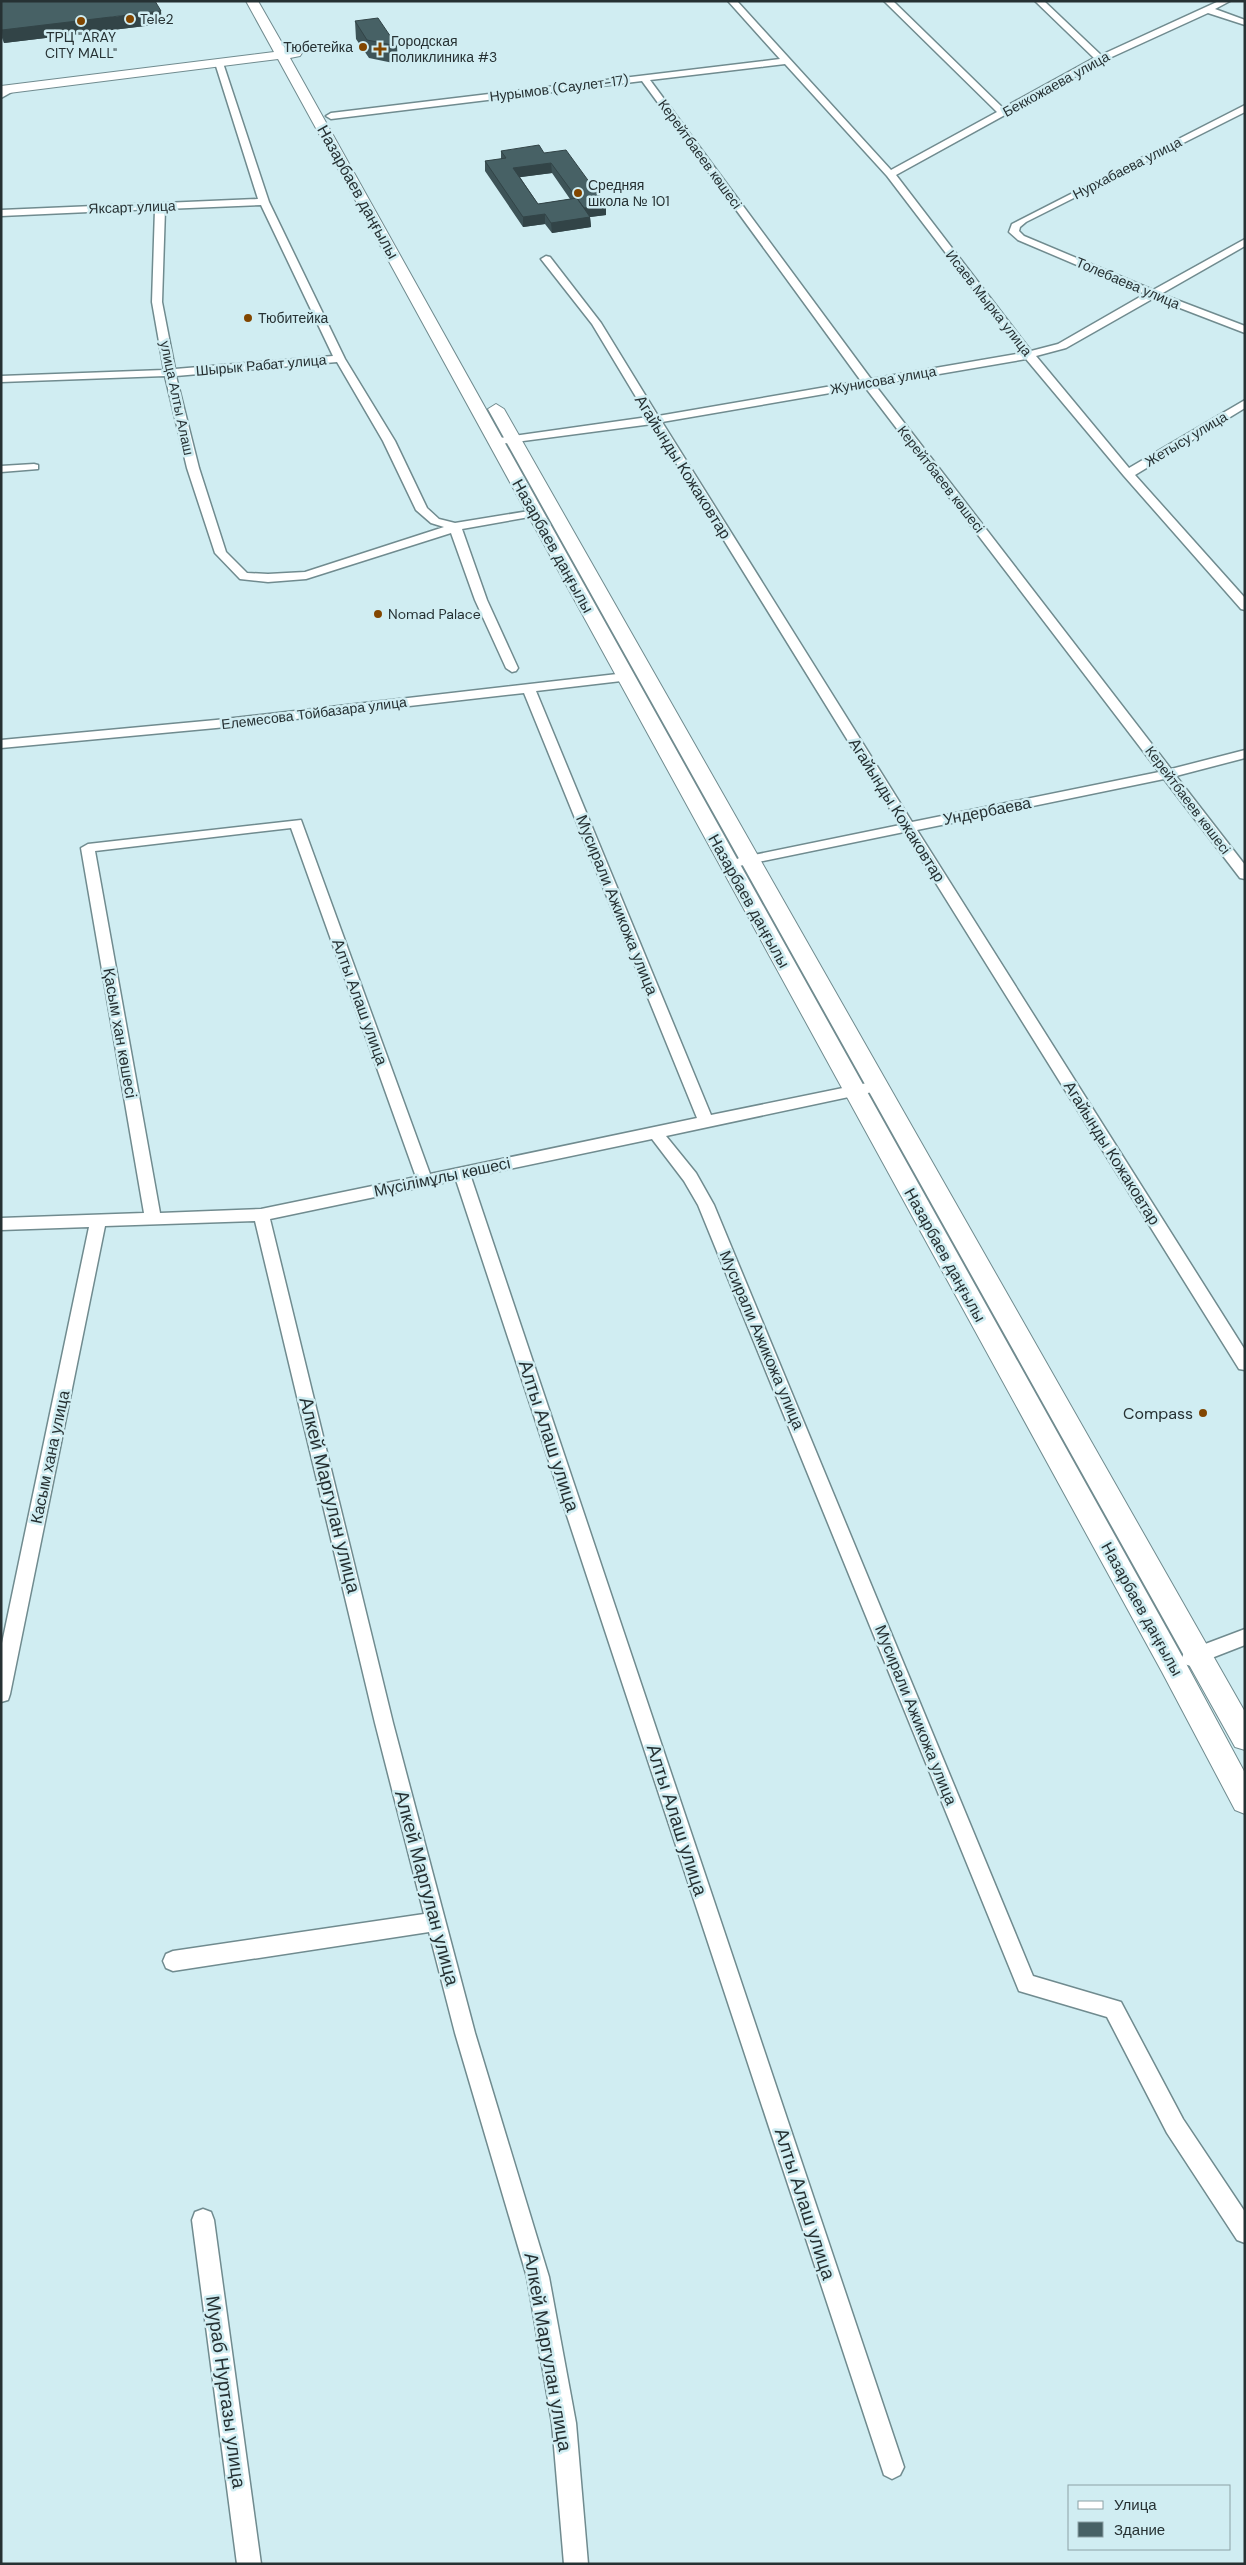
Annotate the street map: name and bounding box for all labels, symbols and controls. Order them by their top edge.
place label: Tele2 [140,10,174,28]
marker: Tele2 [124,13,136,25]
marker: ТРЦ "ARAY CITY MALL" [75,15,87,27]
place label: ТРЦ "ARAY CITY MALL" [45,28,117,62]
place label: Городская поликлиника #3 [391,32,497,66]
place label: Тюбетейка [283,38,353,56]
marker: Тюбетейка [357,41,369,53]
marker: Городская поликлиника #3 [373,42,387,56]
street label: Беккожаева улица [999,47,1113,121]
street label: Нурымов (Саулет-17) [489,71,629,105]
street label: Керейтбаеев көшесі [654,96,746,212]
street label: Назарбаев даңғылы [312,121,404,263]
street label: Нурхабаева улица [1070,133,1185,203]
place label: Средняя школа № 101 [588,176,670,210]
marker: Средняя школа № 101 [572,187,584,199]
street label: Яксарт улица [88,196,176,218]
street label: Исаев Мырка улица [942,246,1036,360]
street label: Толебаева улица [1073,253,1183,313]
place label: Тюбитейка [258,309,329,327]
marker: Тюбитейка [242,312,254,324]
street label: улица Алты Алаш [156,339,198,457]
street label: Шырык Рабат улица [195,350,327,380]
street label: Жунисова улица [828,362,938,398]
street label: Агайынды Кожаковтар [630,391,736,543]
street label: Жетысу улица [1142,407,1231,471]
street label: Керейтбаеев көшесі [894,422,988,536]
street label: Назарбаев даңғылы [507,475,599,617]
place label: Nomad Palace [388,605,481,623]
marker: Nomad Palace [372,608,384,620]
street label: Елемесова Тойбазара улица [220,693,408,733]
street label: Агайынды Кожаковтар [844,734,950,886]
street label: Керейтбаеев көшесі [1141,742,1235,858]
street label: Ундербаева [941,792,1033,830]
street label: Мусирали Ажикожа улица [571,812,663,998]
street label: Назарбаев даңғылы [703,830,795,972]
street label: Алты Алаш улица [327,936,393,1068]
street label: Қасым хан көшесі [98,966,142,1100]
street label: Агайынды Кожаковтар [1059,1077,1165,1229]
street label: Мүсілімұлы көшесі [372,1152,512,1202]
street label: Назарбаев даңғылы [899,1184,991,1326]
street label: Мусирали Ажикожа улица [715,1247,809,1433]
street label: Алты Алаш улица [513,1357,585,1515]
street label: Касым хана улица [26,1388,74,1526]
street label: Алкей Маргулан улица [294,1394,367,1596]
place label: Compass [1123,1403,1193,1424]
marker: Compass [1197,1407,1209,1419]
street label: Назарбаев даңғылы [1096,1538,1188,1680]
street label: Мусирали Ажикожа улица [870,1622,962,1808]
street label: Алты Алаш улица [641,1741,713,1899]
street label: Алкей Маргулан улица [389,1788,465,1989]
street label: Алты Алаш улица [769,2125,841,2283]
street label: Алкей Маргулан улица [518,2251,578,2454]
street label: Мураб Нуртазы улица [200,2294,252,2490]
legend [1068,2485,1231,2550]
text: Улица [1114,2495,1157,2515]
text: Здание [1114,2520,1165,2540]

